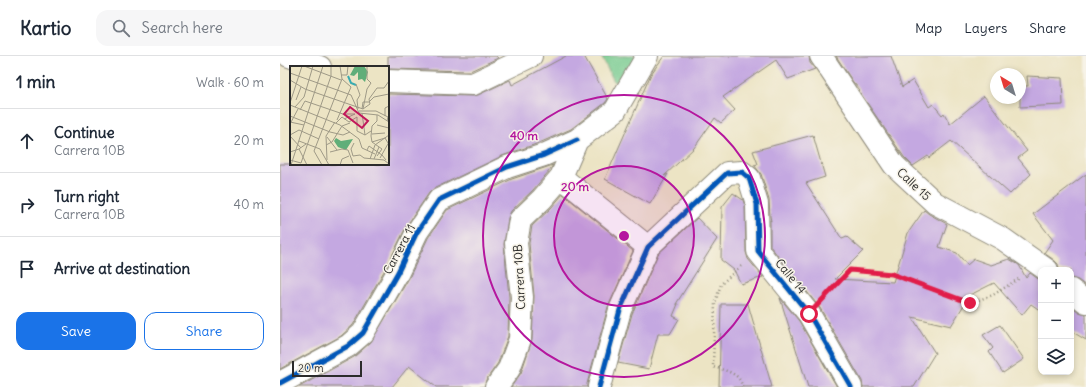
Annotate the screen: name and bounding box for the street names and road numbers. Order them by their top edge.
street label: Calle 15 [894,165,934,204]
street label: Carrera 11 [380,221,418,277]
street label: Carrera 10B [510,244,528,310]
street label: Calle 14 [772,255,810,297]

